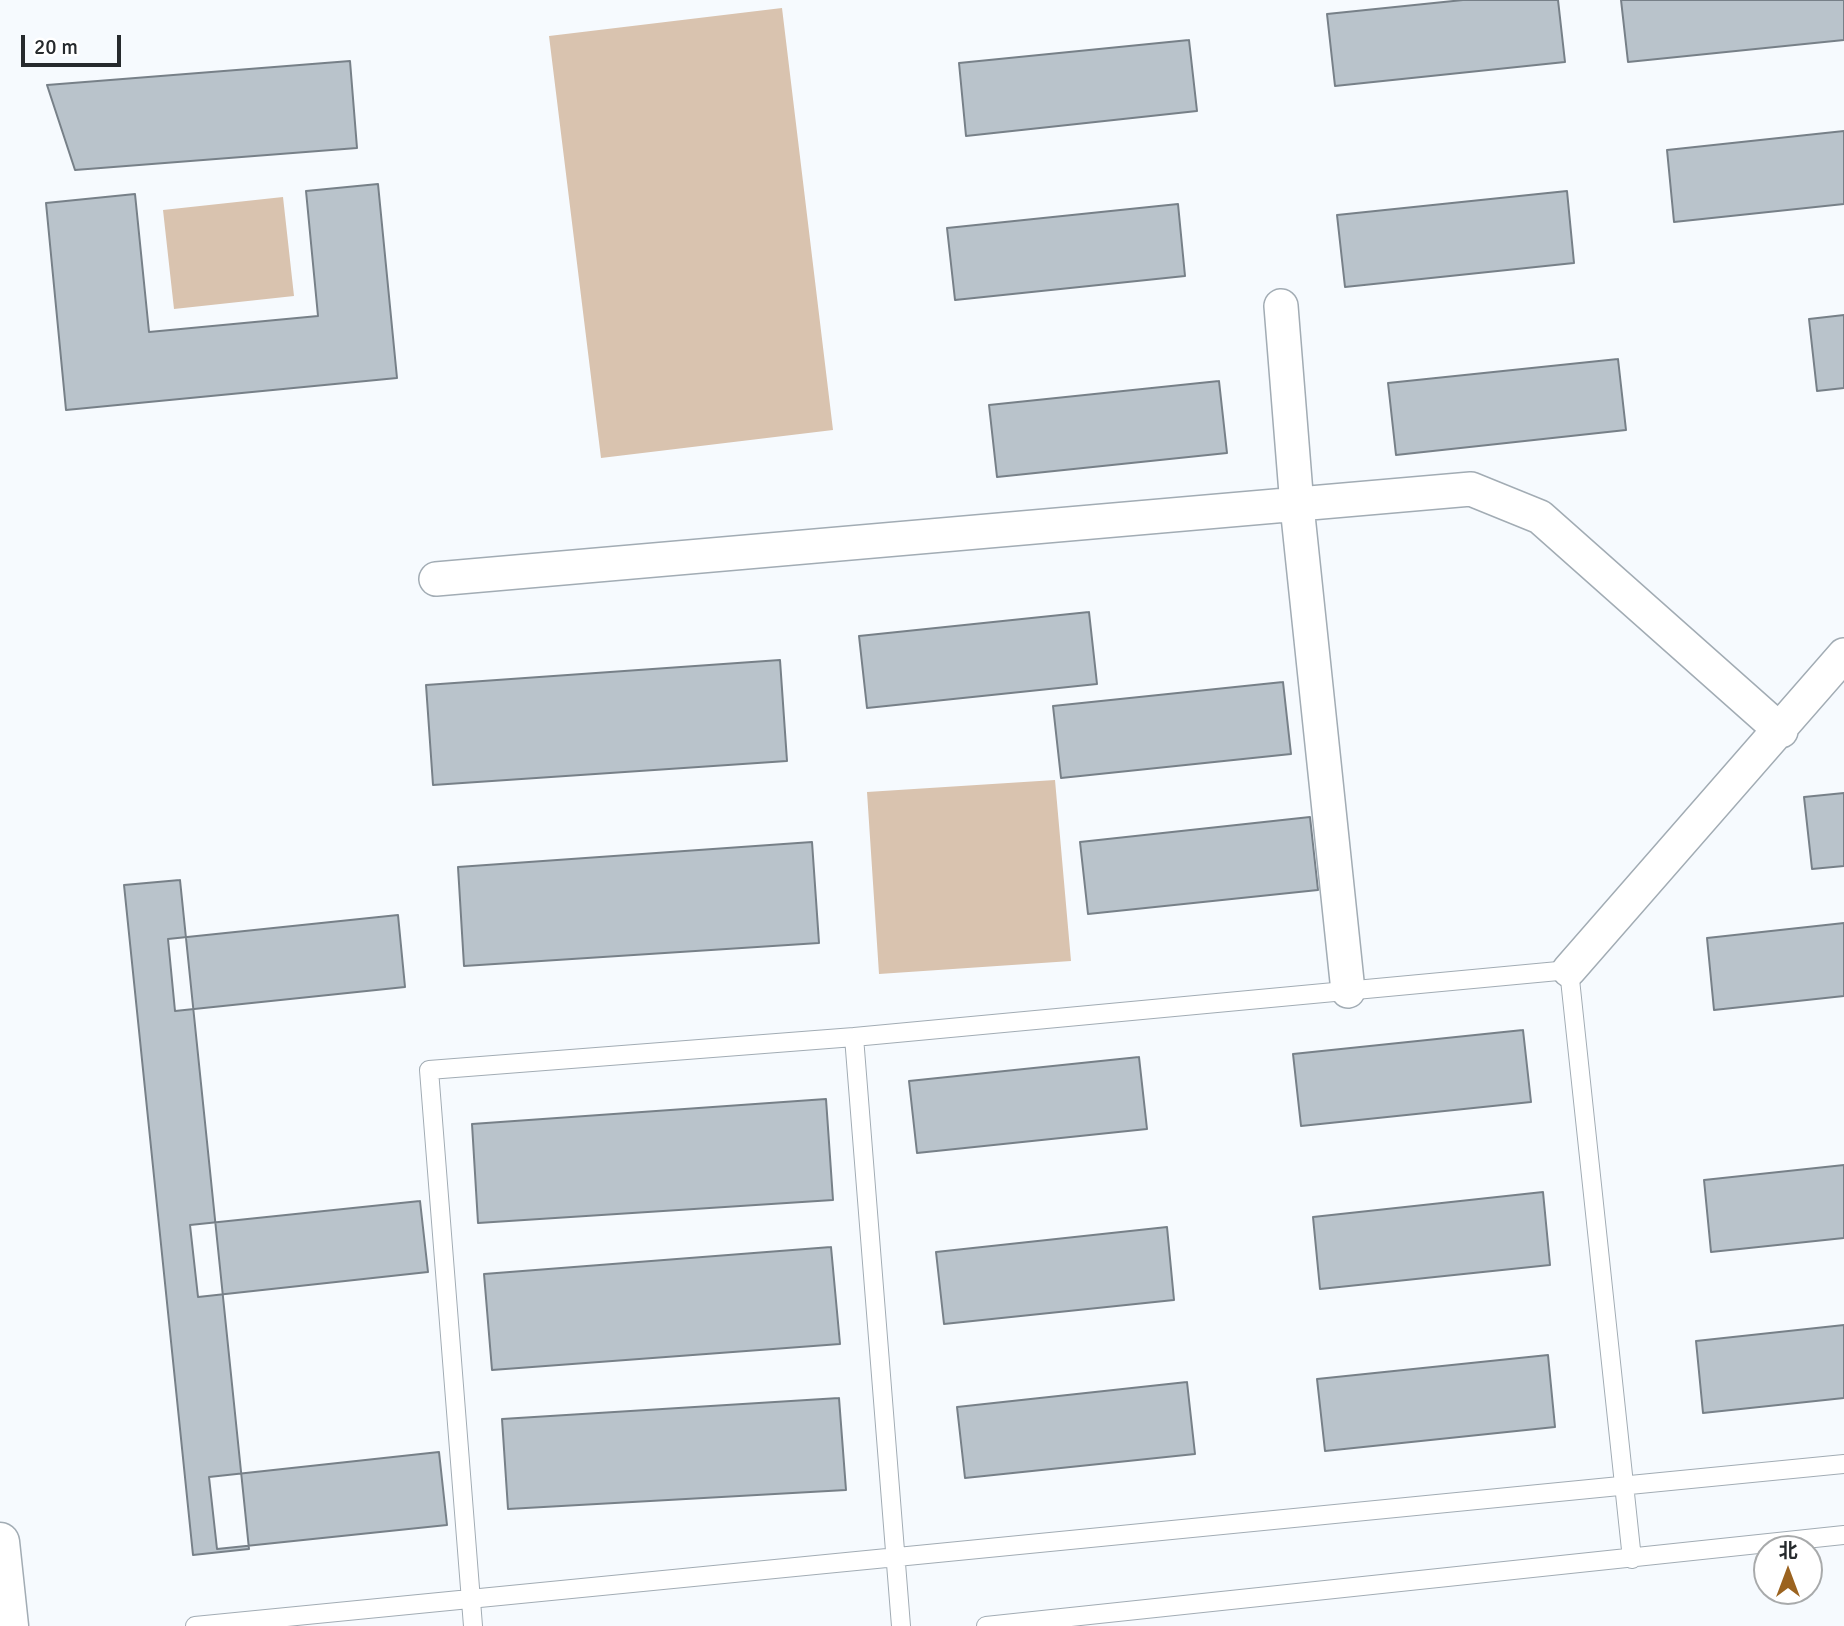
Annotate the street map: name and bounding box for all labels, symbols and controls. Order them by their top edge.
scale bar [24,21,124,65]
text: 20 m [34,34,78,60]
north arrow [1753,1535,1823,1605]
text: 北 [1778,1539,1798,1563]

